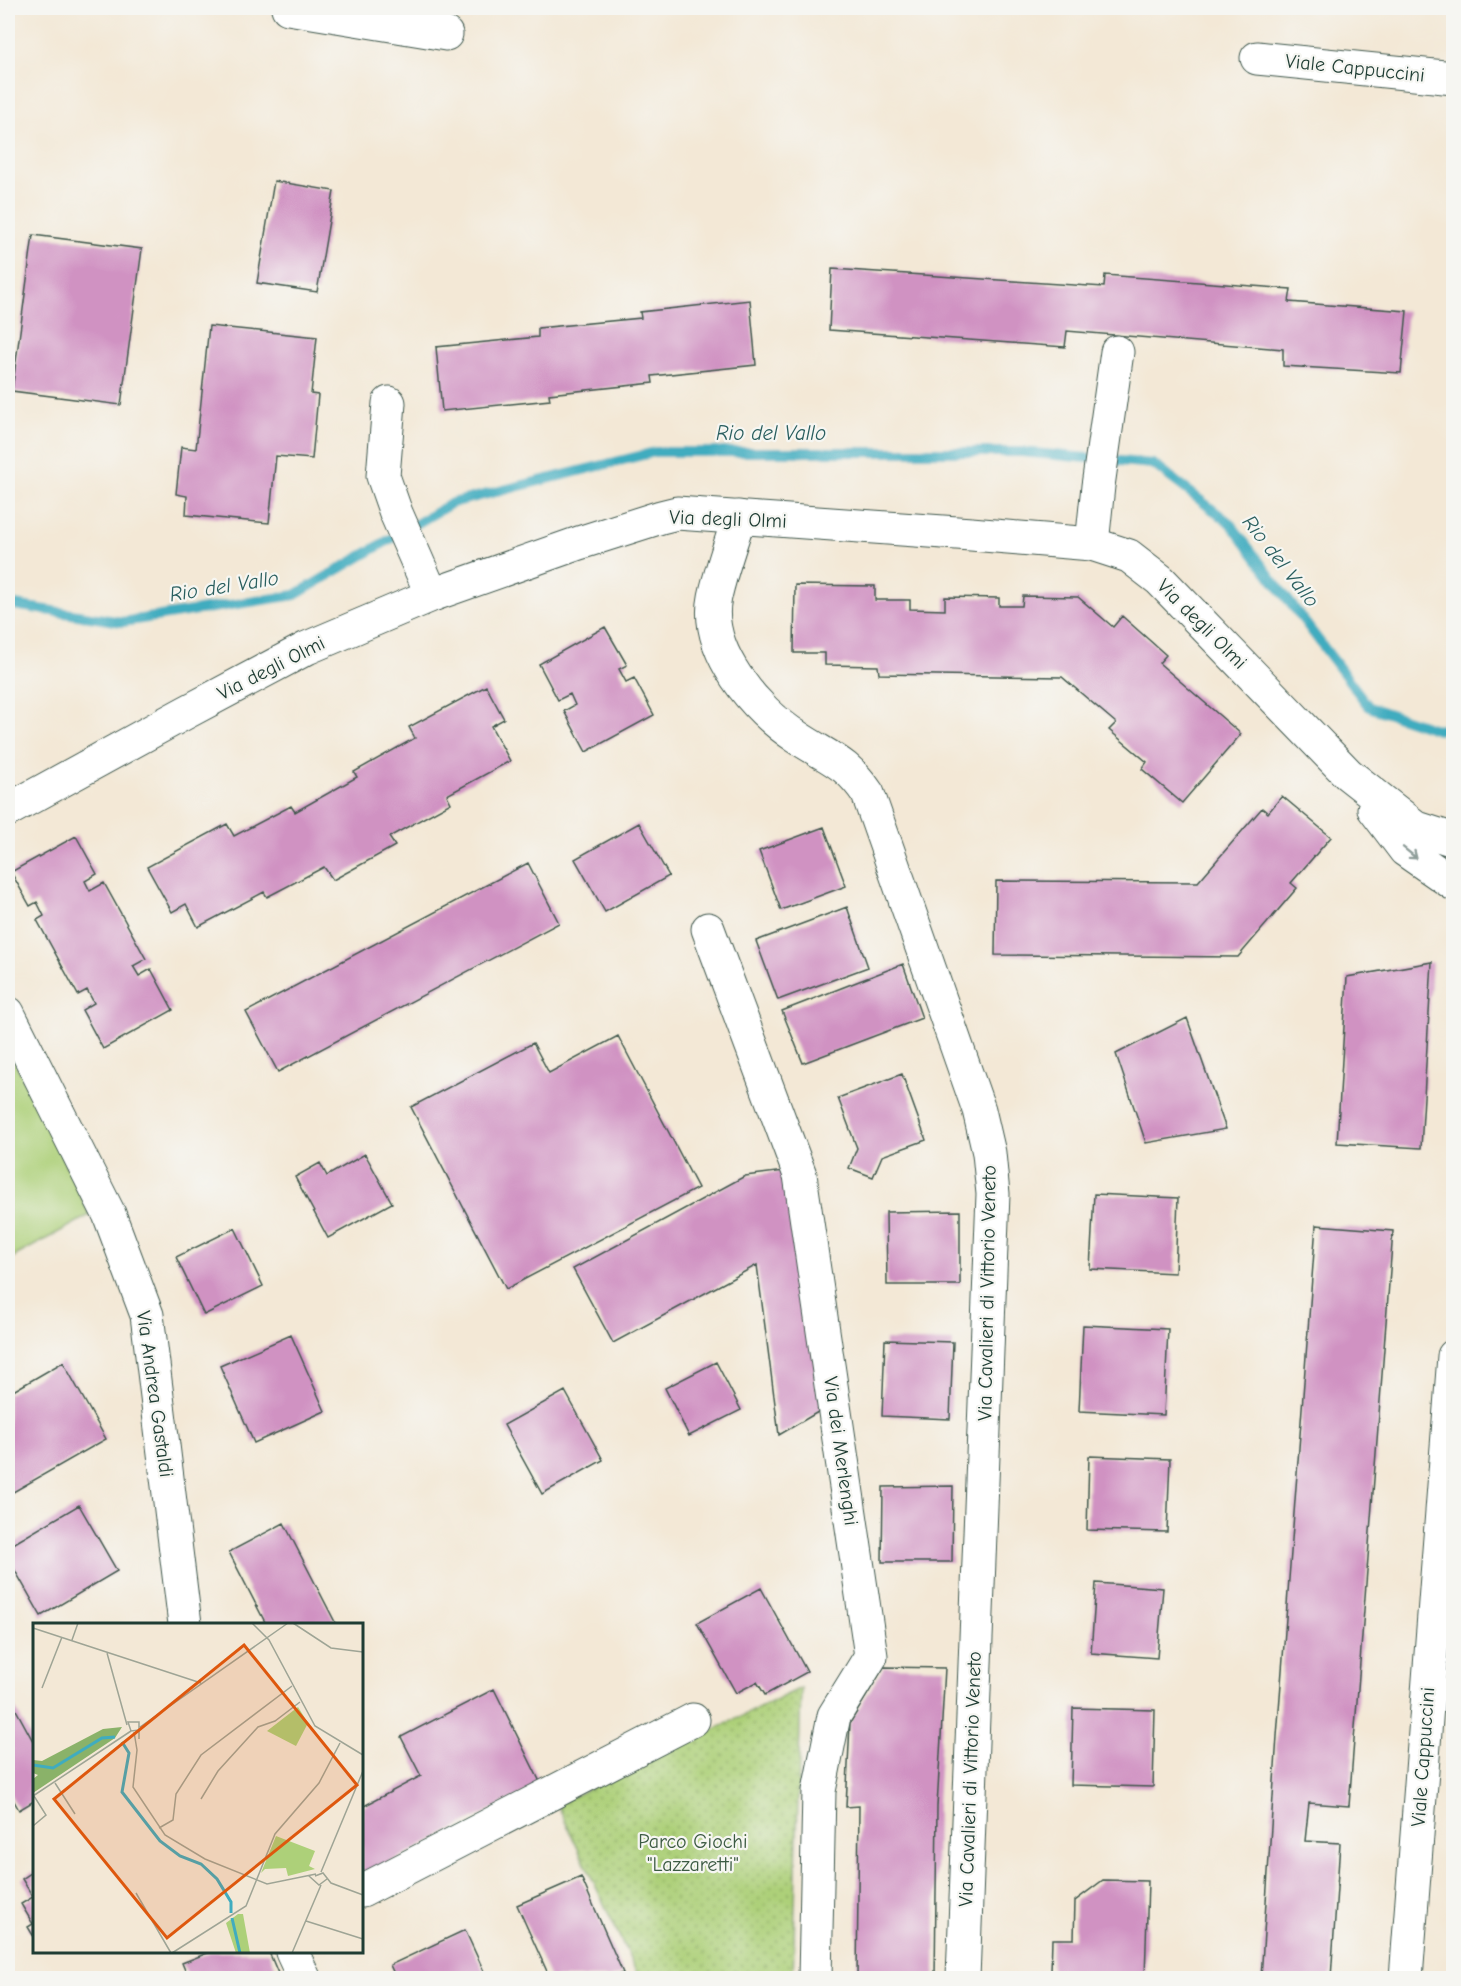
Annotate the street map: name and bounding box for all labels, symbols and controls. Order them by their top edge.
street label: Viale Cappuccini [1284,49,1426,87]
water label: Rio del Vallo [716,421,826,445]
street label: Via degli Olmi [669,505,787,533]
water label: Rio del Vallo [1238,510,1324,612]
water label: Rio del Vallo [168,566,280,606]
street label: Via degli Olmi [1152,574,1252,674]
street label: Via degli Olmi [213,631,329,705]
one-way arrow [1402,846,1418,859]
street label: Via Cavalieri di Vittorio Veneto [973,1165,1001,1421]
street label: Via Andrea Gastaldi [132,1309,178,1479]
street label: Via dei Merlenghi [819,1375,863,1527]
inset map [33,1623,363,1953]
street label: Via Cavalieri di Vittorio Veneto [954,1651,986,1907]
street label: Viale Cappuccini [1407,1686,1439,1828]
park label: Parco Giochi "Lazzaretti" [638,1830,748,1876]

